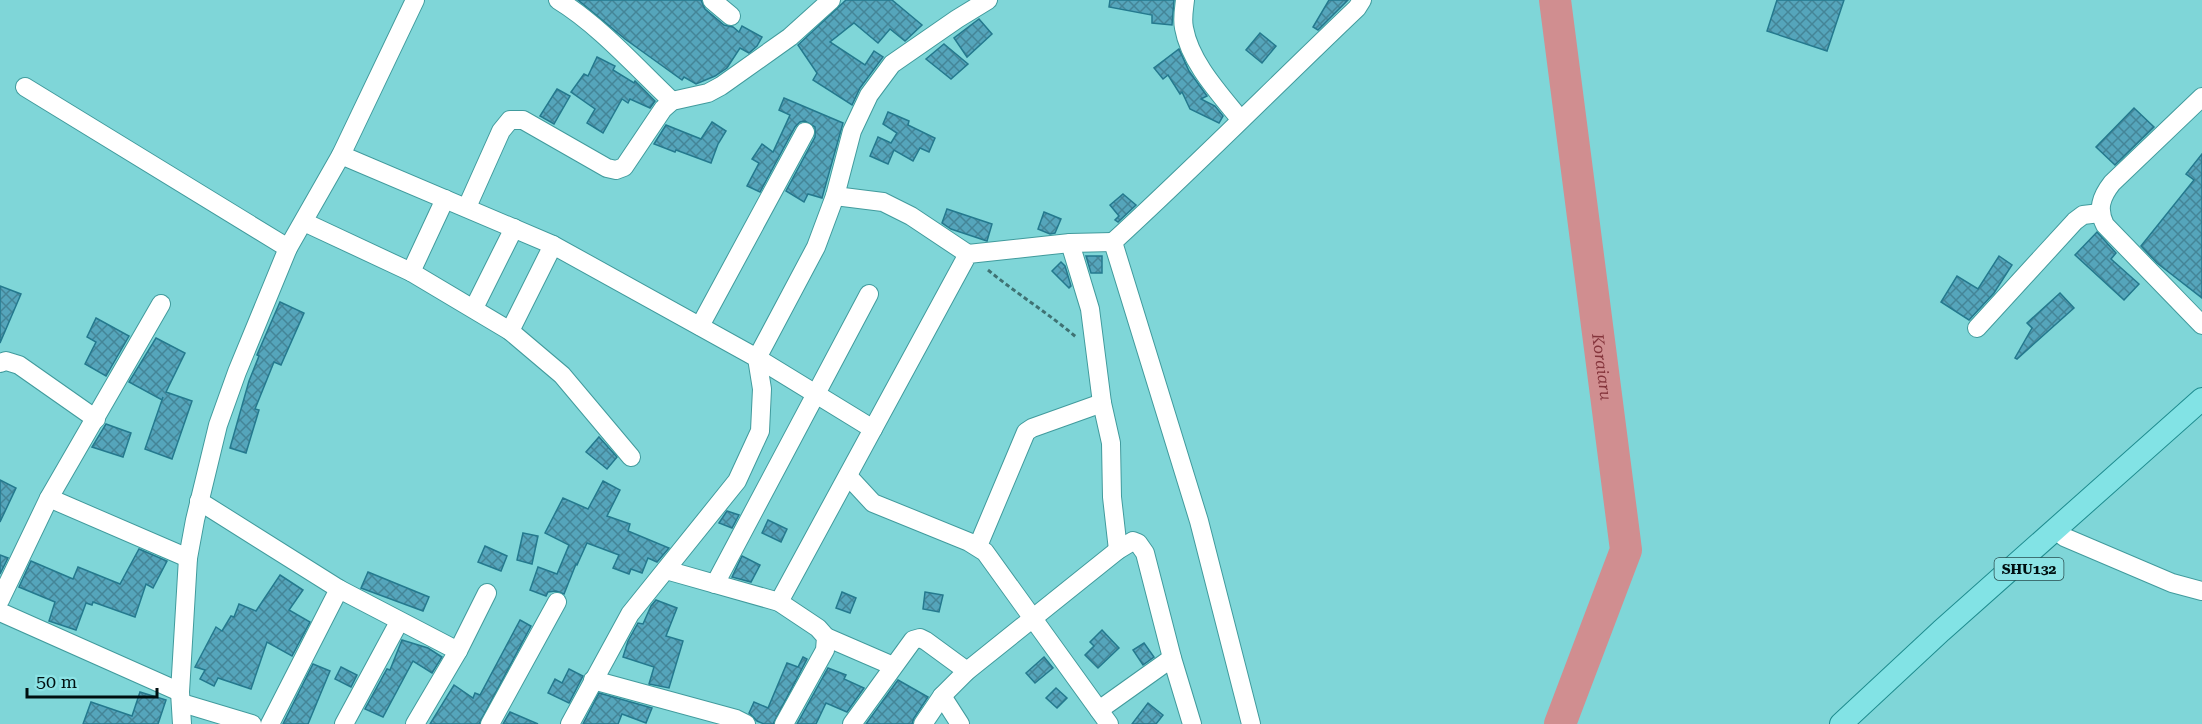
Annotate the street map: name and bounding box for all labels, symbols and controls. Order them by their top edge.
water label: Koraiaru [1588,331,1616,402]
road number: SHU132 [1994,558,2064,580]
scale bar [27,661,158,699]
text: 50 m [36,671,77,692]

